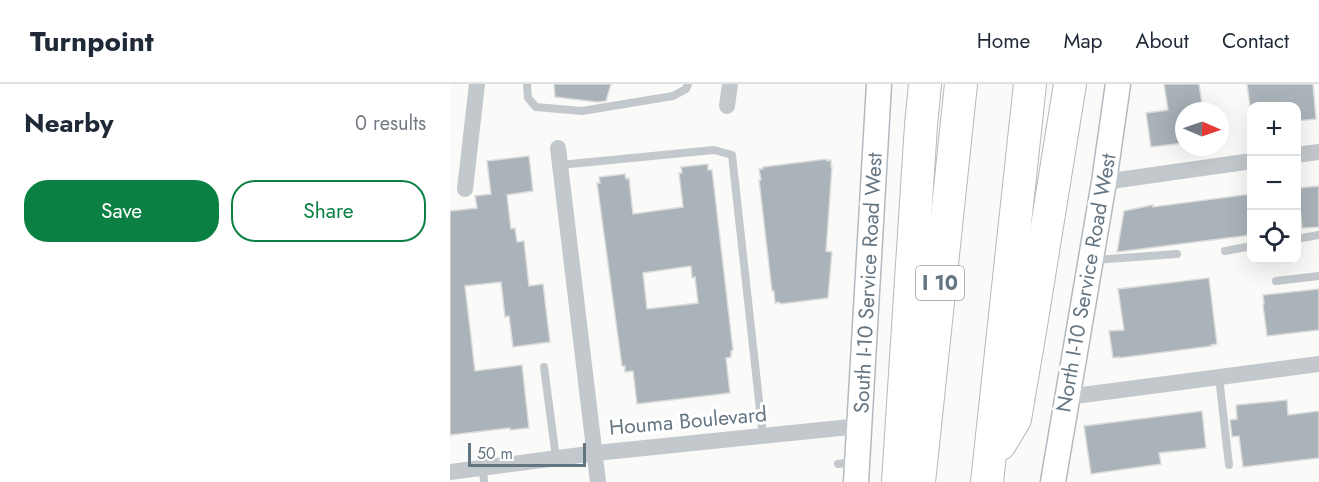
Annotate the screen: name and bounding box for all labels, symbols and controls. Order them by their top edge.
text: Turnpoint [30,21,154,62]
text: Home [977,26,1030,56]
text: Map [1063,26,1103,56]
text: About [1136,26,1189,56]
text: Contact [1222,26,1289,56]
north arrow [1175,102,1229,156]
map controls [1247,102,1301,264]
button: + [1247,102,1301,156]
text: Nearby [24,104,113,142]
text: 0 results [355,109,426,138]
street label: North I-10 Service Road West [1048,151,1124,415]
street label: South I-10 Service Road West [846,152,890,414]
button: − [1247,156,1301,210]
button: Save [24,180,219,242]
button: Share [231,180,426,242]
button: locate [1247,210,1301,264]
road number: I 10 [916,266,964,300]
street label: Houma Boulevard [608,399,768,443]
scale bar [468,440,586,468]
text: 50 m [477,442,513,465]

